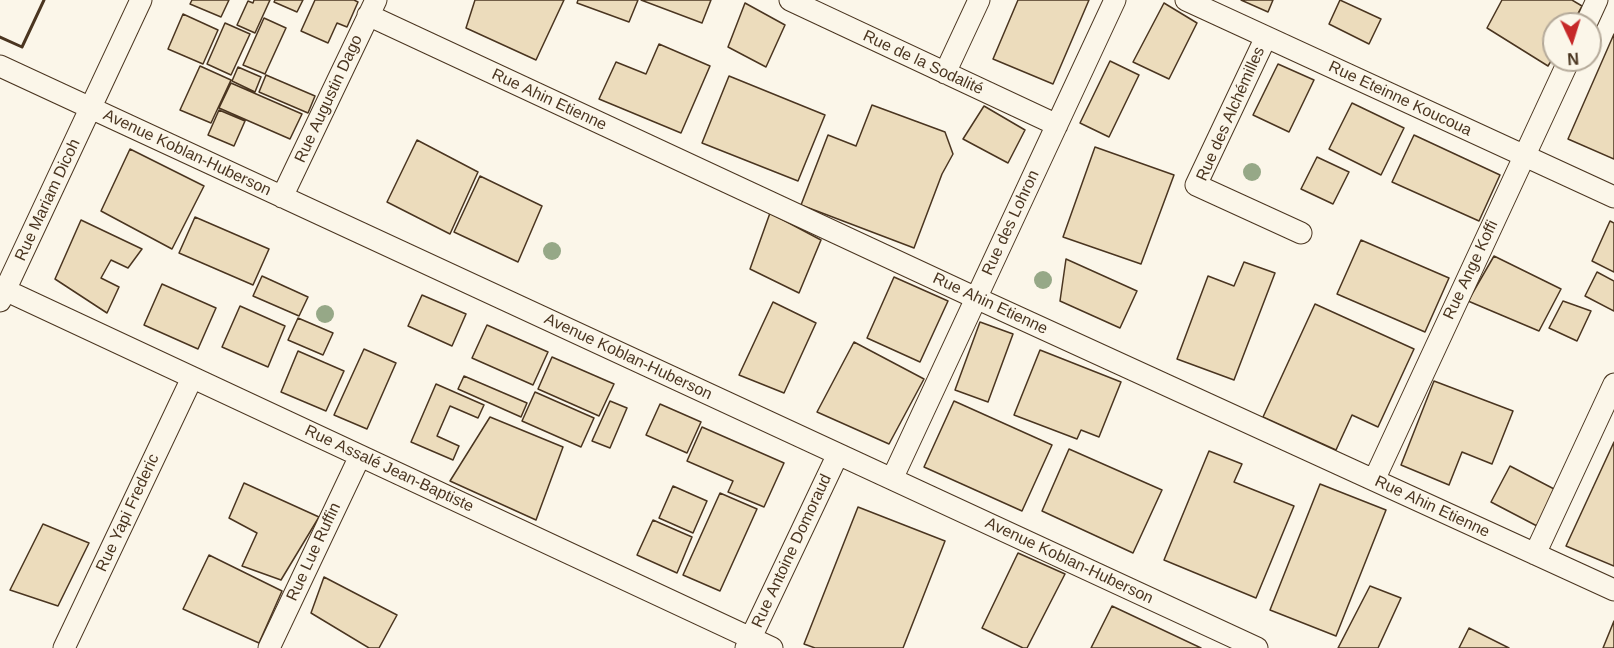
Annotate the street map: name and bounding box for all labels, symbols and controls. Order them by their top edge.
north arrow [1542,12,1602,72]
street label: Rue de la Sodalité [860,27,986,99]
street label: Rue Augustin Dago [291,32,367,166]
street label: Rue des Alchémilles [1193,44,1269,184]
text: N [1567,50,1580,67]
street label: Rue Eteinne Koucoua [1325,57,1475,141]
street label: Rue Ahin Etienne [489,65,609,135]
street label: Avenue Koblan-Huberson [100,106,274,200]
street label: Rue Mariam Dicoh [11,136,85,264]
street label: Rue des Lohron [978,167,1044,279]
street label: Rue Ange Koffi [1440,217,1502,323]
street label: Rue Ahin Etienne [930,269,1050,339]
street label: Avenue Koblan-Huberson [541,310,715,404]
street label: Rue Assalé Jean-Baptiste [302,421,476,517]
street label: Rue Yapi Frederic [92,451,164,575]
street label: Rue Antoine Domoraud [748,471,836,631]
street label: Rue Ahin Etienne [1372,472,1492,542]
street label: Rue Lue Ruffin [283,500,345,604]
street label: Avenue Koblan-Huberson [982,514,1156,608]

